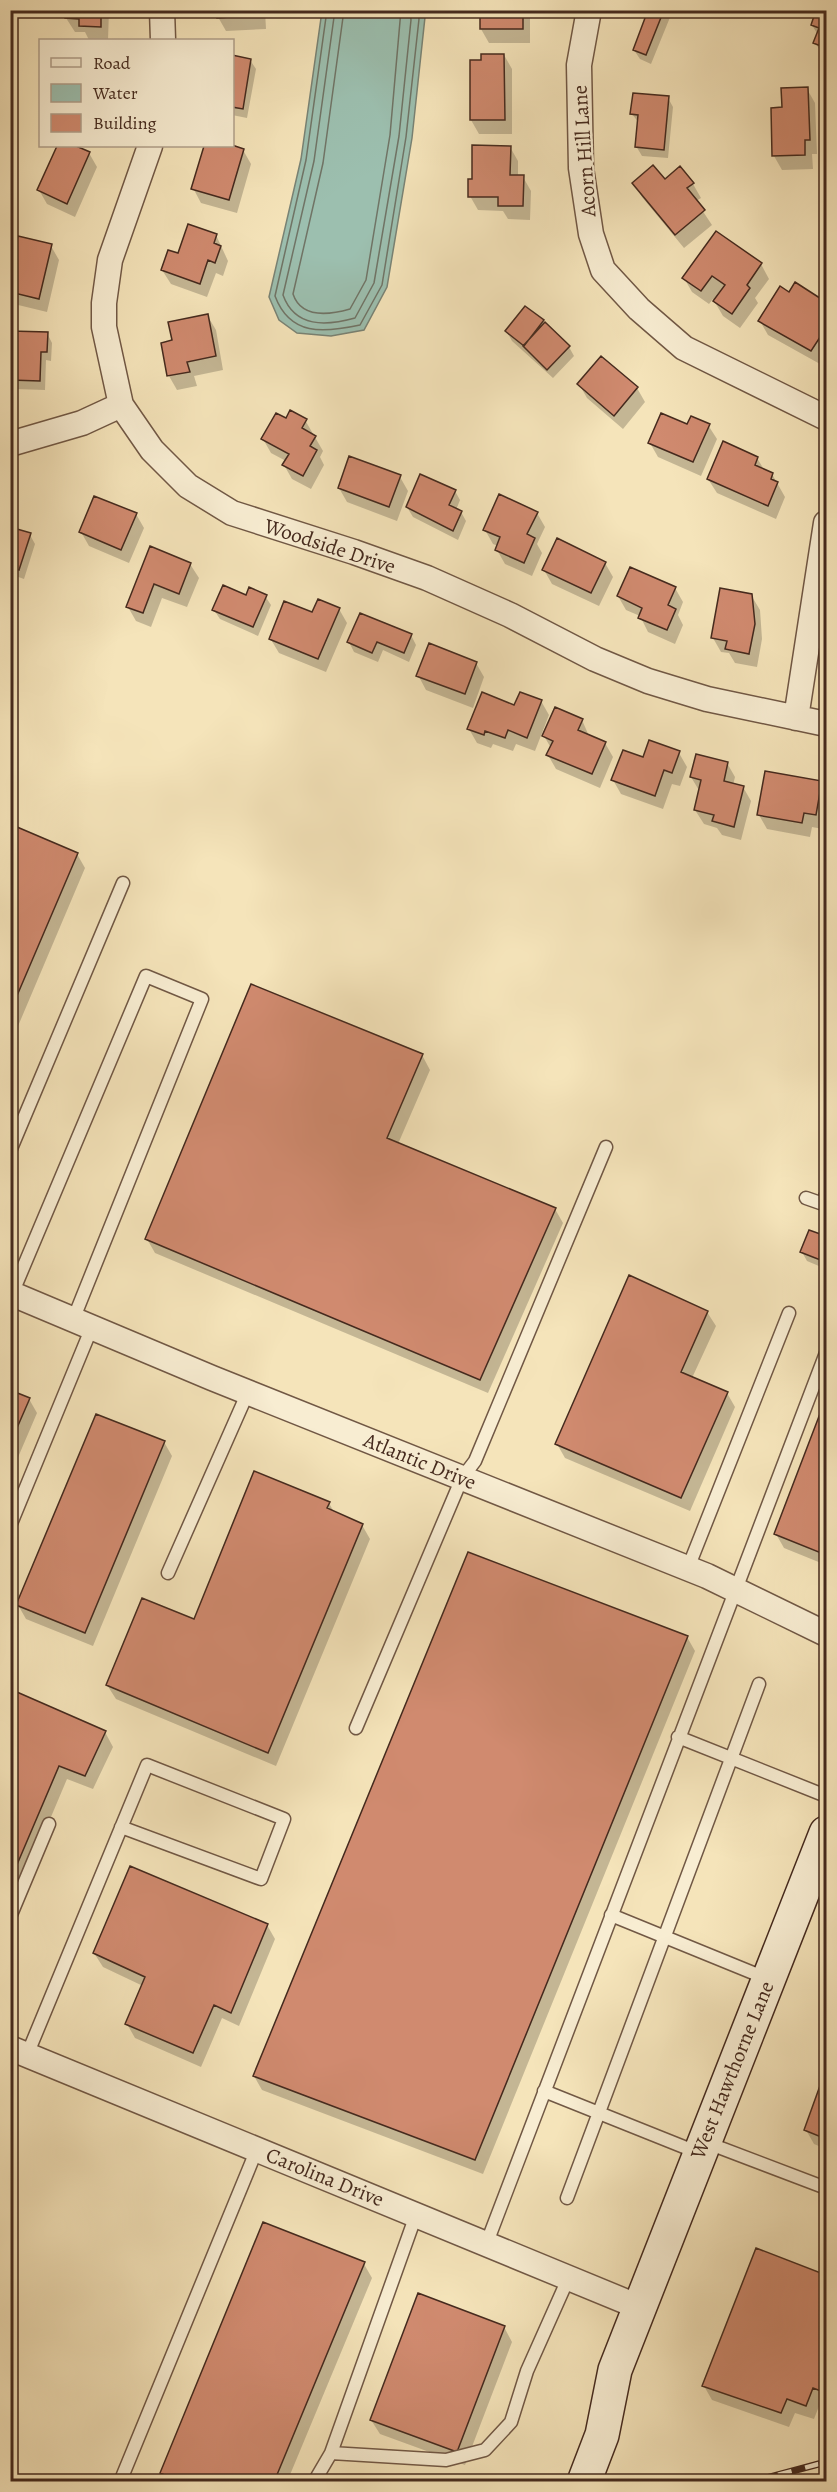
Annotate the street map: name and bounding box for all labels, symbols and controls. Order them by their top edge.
legend [39,39,234,147]
text: Road [93,51,131,75]
text: Water [92,81,138,105]
street label: Acorn Hill Lane [565,84,603,219]
text: Building [93,111,157,135]
street label: Woodside Drive [260,511,399,580]
street label: Atlantic Drive [359,1425,480,1496]
street label: West Hawthorne Lane [683,1977,780,2164]
street label: Carolina Drive [262,2141,388,2213]

